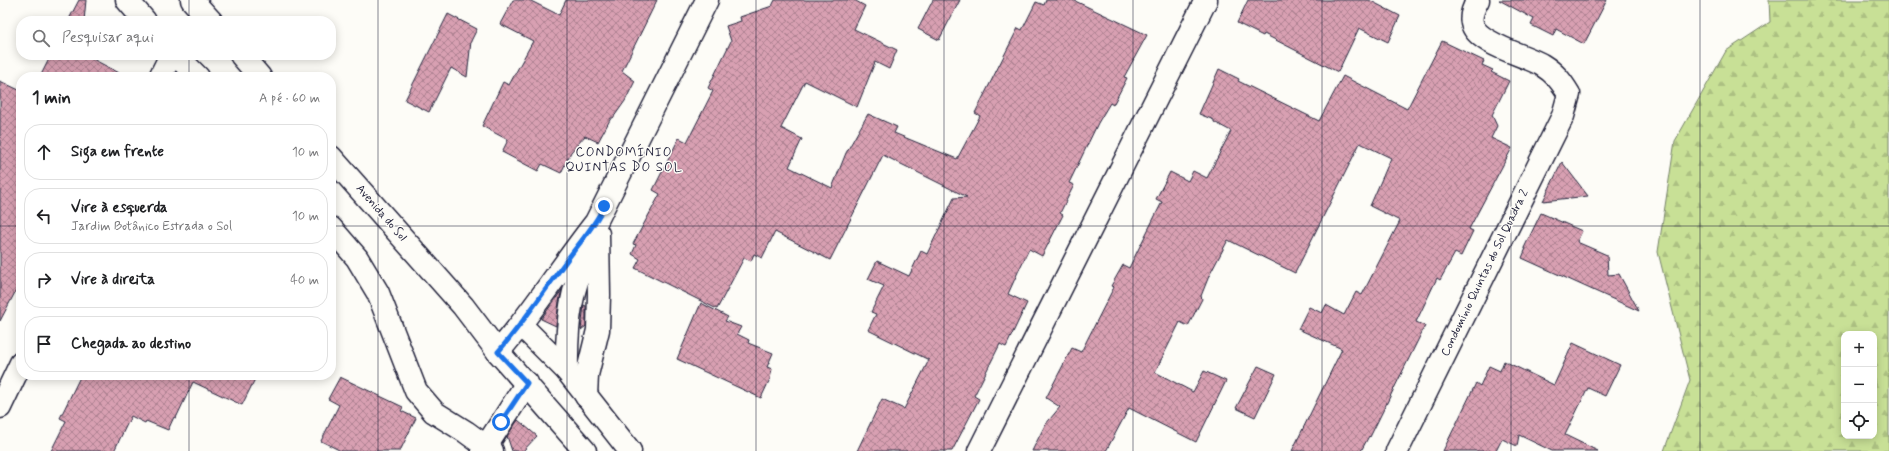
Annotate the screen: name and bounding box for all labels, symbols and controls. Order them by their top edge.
search box [16,16,336,60]
icon: search [30,27,52,49]
text: Pesquisar aqui [62,28,154,48]
text: 1 min [32,87,71,109]
text: A pé · 60 m [259,90,320,107]
icon: ahead [33,141,55,163]
text: Siga em frente [71,142,164,162]
district label: CONDOMÍNIO QUINTAS DO SOL [565,143,683,176]
text: 10 m [292,144,319,161]
street label: Avenida do Sol [352,181,410,245]
street label: Condomínio Quintas do Sol Quadra 2 [1438,187,1533,359]
route end [595,197,613,215]
text: Vire à esquerda [71,198,167,218]
icon: left [33,205,55,227]
text: 10 m [292,208,319,225]
text: Jardim Botânico Estrada o Sol [71,218,232,235]
icon: right [33,269,55,291]
text: Vire à direita [71,270,155,290]
text: 40 m [290,272,319,289]
map controls [1841,331,1877,439]
button: + [1841,331,1877,367]
icon: arrive [33,333,55,355]
text: Chegada ao destino [71,334,191,354]
button: − [1841,367,1877,403]
button: locate [1841,403,1877,439]
route start [492,413,510,431]

